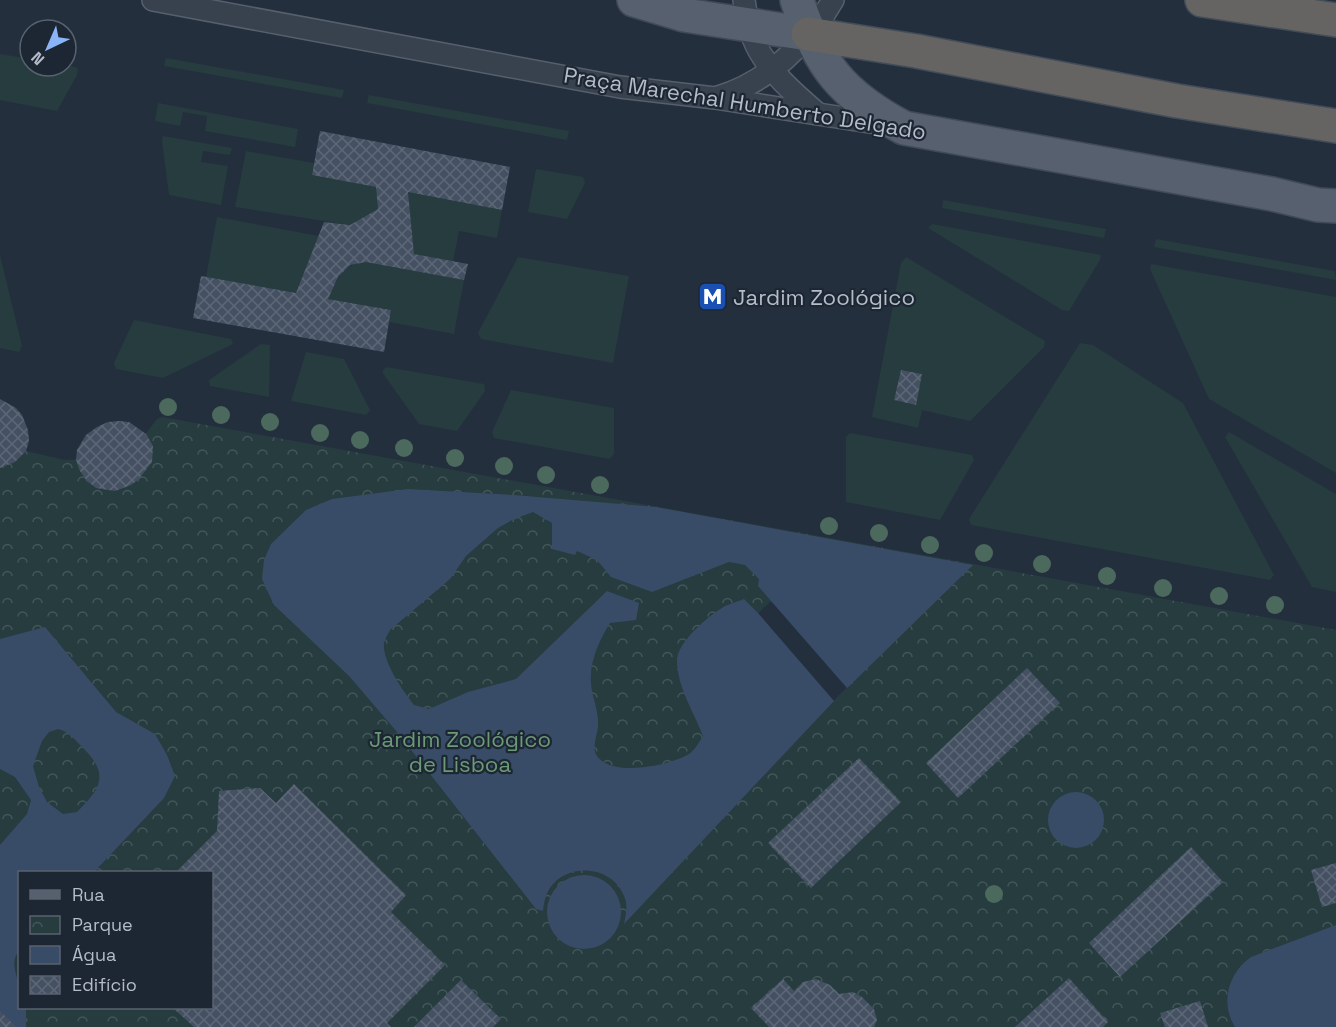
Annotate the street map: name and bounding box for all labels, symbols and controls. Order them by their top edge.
north arrow [18,18,78,78]
text: N [27,47,49,70]
street label: Praça Marechal Humberto Delgado [562,61,928,145]
metro station icon: Jardim Zoológico [696,281,728,313]
place label: Jardim Zoológico [733,283,915,311]
park label: Jardim Zoológico de Lisboa [369,725,551,778]
legend [18,871,213,1009]
text: Rua [72,883,105,906]
text: Parque [72,913,133,936]
text: Água [72,943,116,966]
text: Edifício [72,973,137,996]

